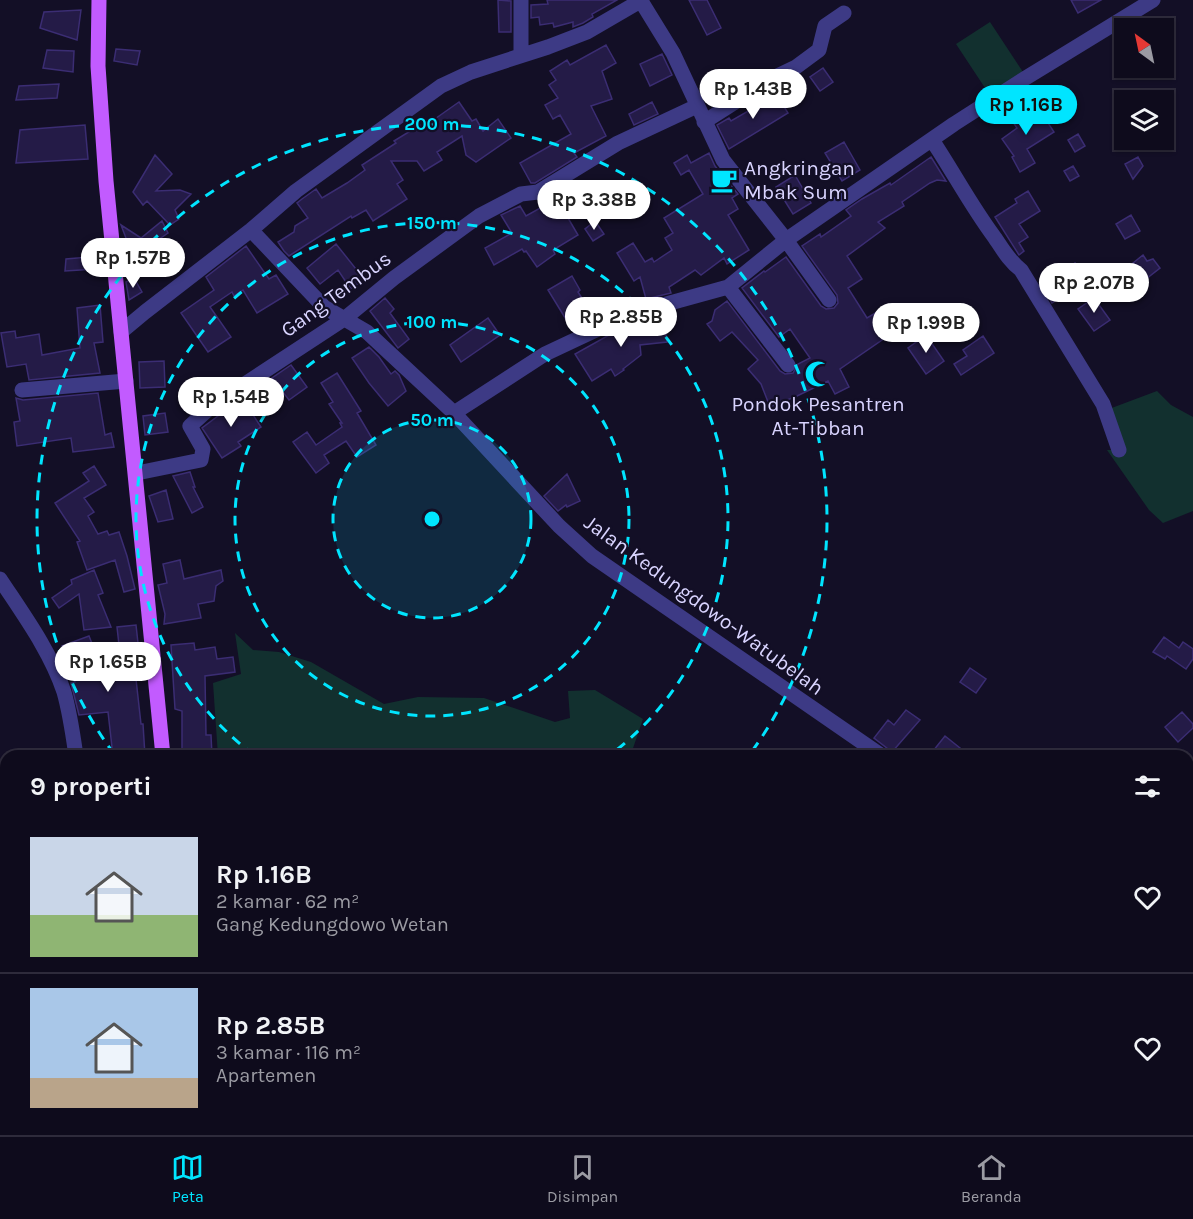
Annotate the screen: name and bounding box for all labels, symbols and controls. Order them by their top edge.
north arrow [1114,18,1174,78]
map controls [1114,18,1174,150]
pin: Rp 1.43B [691,69,815,120]
text: Rp 1.43B [714,77,792,100]
pin: Rp 1.16B [964,85,1088,136]
button: layers [1114,90,1174,150]
text: Rp 1.16B [989,93,1063,116]
text: 200 m [404,113,460,135]
place label: Angkringan Mbak Sum [744,156,855,204]
cafe icon: Angkringan Mbak Sum [709,165,739,195]
pin: Rp 3.38B [532,180,656,231]
text: Rp 3.38B [551,188,637,211]
text: 150 m [407,212,457,234]
pin: Rp 1.57B [71,238,195,289]
text: Rp 1.57B [95,246,171,269]
street label: Gang Tembus [276,246,396,342]
pin: Rp 2.07B [1032,263,1156,314]
text: Rp 2.07B [1053,271,1135,294]
pin: Rp 2.85B [559,297,683,348]
pin: Rp 1.99B [864,303,988,354]
text: Rp 2.85B [579,305,663,328]
text: 100 m [407,311,457,333]
text: Rp 1.99B [887,311,965,334]
mosque icon: Pondok Pesantren At-Tibban [803,359,833,389]
pin: Rp 1.54B [169,377,293,428]
text: Rp 1.54B [192,385,270,408]
place label: Pondok Pesantren At-Tibban [731,392,905,440]
text: 50 m [410,409,454,431]
centre of rings [422,509,442,529]
street label: Jalan Kedungdowo-Watubelah [580,510,828,700]
pin: Rp 1.65B [46,642,170,693]
text: Rp 1.65B [69,650,147,673]
icon: filters [1131,770,1164,803]
text: 9 properti [30,771,152,802]
text: Rp 1.16B [216,859,312,890]
icon: home [78,861,150,933]
icon: heart [1131,881,1164,914]
text: 2 kamar · 62 m² [216,890,359,913]
text: Gang Kedungdowo Wetan [216,913,449,936]
text: Rp 2.85B [216,1010,325,1041]
icon: home [78,1012,150,1084]
icon: heart [1131,1032,1164,1065]
text: 3 kamar · 116 m² [216,1041,361,1064]
text: Apartemen [216,1064,316,1087]
tab: Peta [171,1151,204,1206]
tab: Disimpan [547,1151,618,1206]
tab: Beranda [961,1151,1022,1206]

